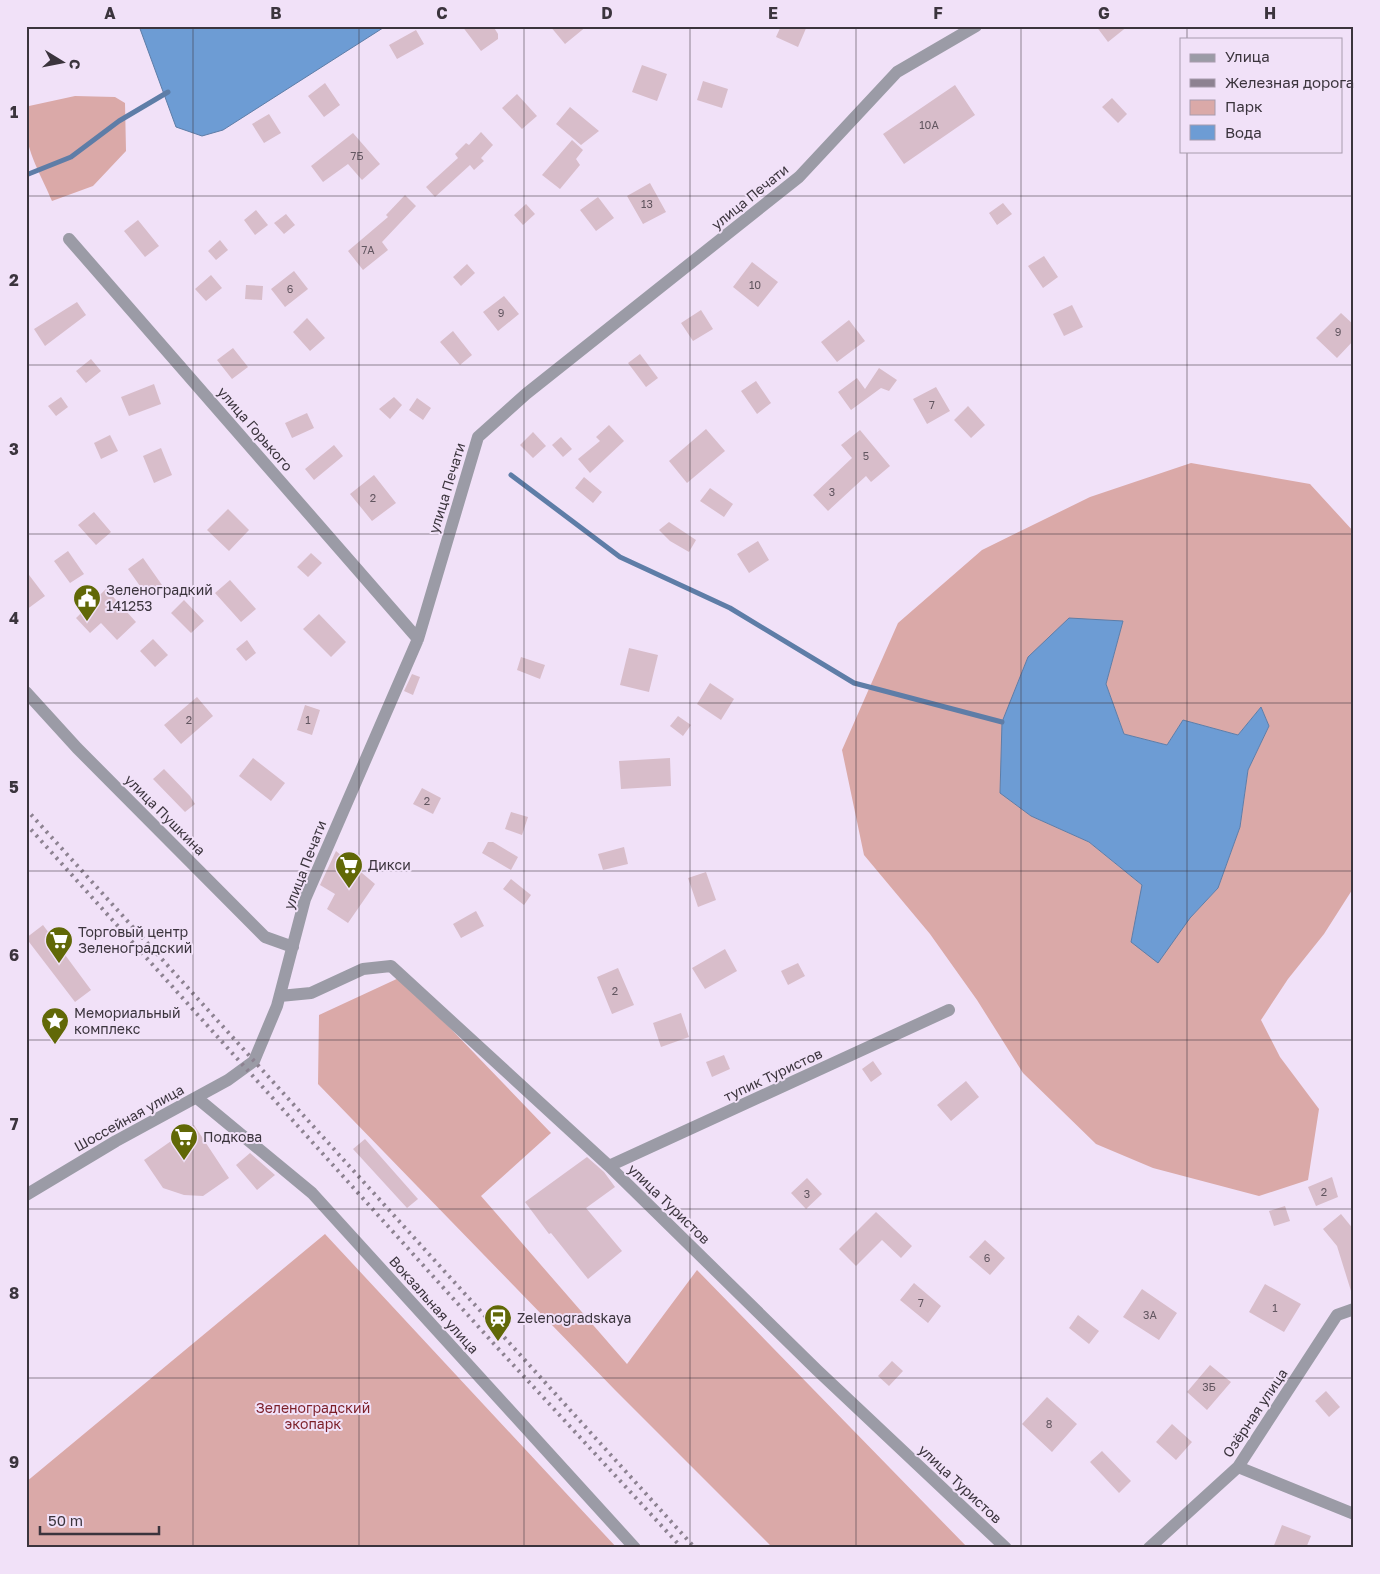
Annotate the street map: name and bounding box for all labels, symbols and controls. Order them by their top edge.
text: A [104,3,116,23]
text: B [270,3,282,23]
text: C [436,3,448,23]
text: D [601,3,613,23]
text: E [768,3,778,23]
text: F [933,3,943,23]
text: G [1098,3,1110,23]
text: H [1264,3,1276,23]
north arrow [38,38,88,88]
legend [1180,38,1342,152]
text: Улица [1225,47,1270,65]
text: С [66,58,85,71]
text: Железная дорога [1225,73,1354,91]
text: Парк [1225,97,1263,115]
text: 1 [10,102,18,122]
house number: 10А [919,118,939,131]
text: Вода [1225,123,1262,141]
house number: 7Б [350,149,364,162]
street label: улица Печати [708,160,792,233]
house number: 13 [641,197,653,210]
house number: 7А [361,243,375,256]
text: 2 [9,270,19,290]
house number: 10 [749,278,761,291]
house number: 6 [287,282,294,295]
house number: 9 [498,306,504,319]
house number: 9 [1335,325,1341,338]
street label: улица Горького [214,383,297,474]
house number: 7 [929,398,935,411]
text: 3 [9,439,19,459]
street label: улица Печати [425,440,468,535]
house number: 5 [863,449,869,462]
house number: 3 [829,485,835,498]
house number: 2 [370,491,376,504]
place label: Зеленоградкий 141253 [106,581,213,614]
public building icon: Зеленоградкий 141253 [72,583,102,622]
text: 4 [9,608,19,628]
house number: 2 [186,713,192,726]
house number: 1 [305,713,311,726]
street label: улица Пушкина [121,771,209,859]
text: 5 [9,777,19,797]
house number: 2 [424,794,430,807]
street label: улица Печати [280,818,329,912]
supermarket icon: Дикси [334,850,364,889]
place label: Дикси [368,856,411,873]
place label: Торговый центр Зеленоградский [78,923,192,956]
supermarket icon: Торговый центр Зеленоградский [44,925,74,964]
text: 6 [9,945,19,965]
house number: 2 [612,984,618,997]
place label: Мемориальный комплекс [74,1004,181,1037]
place icon: Мемориальный комплекс [40,1006,70,1045]
street label: тупик Туристов [721,1044,825,1105]
street label: Шоссейная улица [71,1080,187,1155]
text: 7 [10,1114,19,1134]
supermarket icon: Подкова [169,1122,199,1161]
place label: Подкова [203,1128,262,1145]
street label: улица Туристов [625,1160,714,1247]
house number: 2 [1321,1185,1327,1198]
house number: 3 [804,1187,810,1200]
house number: 6 [984,1251,991,1264]
street label: Вокзальная улица [386,1252,483,1357]
text: 8 [9,1283,19,1303]
house number: 7 [918,1296,924,1309]
house number: 1 [1272,1301,1278,1314]
station icon: Zelenogradskaya [483,1303,513,1342]
house number: 3А [1143,1308,1158,1321]
place label: Zelenogradskaya [517,1309,631,1326]
street label: Озёрная улица [1219,1365,1291,1460]
house number: 3Б [1202,1380,1216,1393]
park label: Зеленоградский экопарк [256,1399,370,1432]
house number: 8 [1046,1417,1053,1430]
street label: улица Туристов [915,1441,1006,1527]
text: 9 [9,1452,19,1472]
scale bar [40,1504,159,1536]
text: 50 m [48,1511,83,1529]

